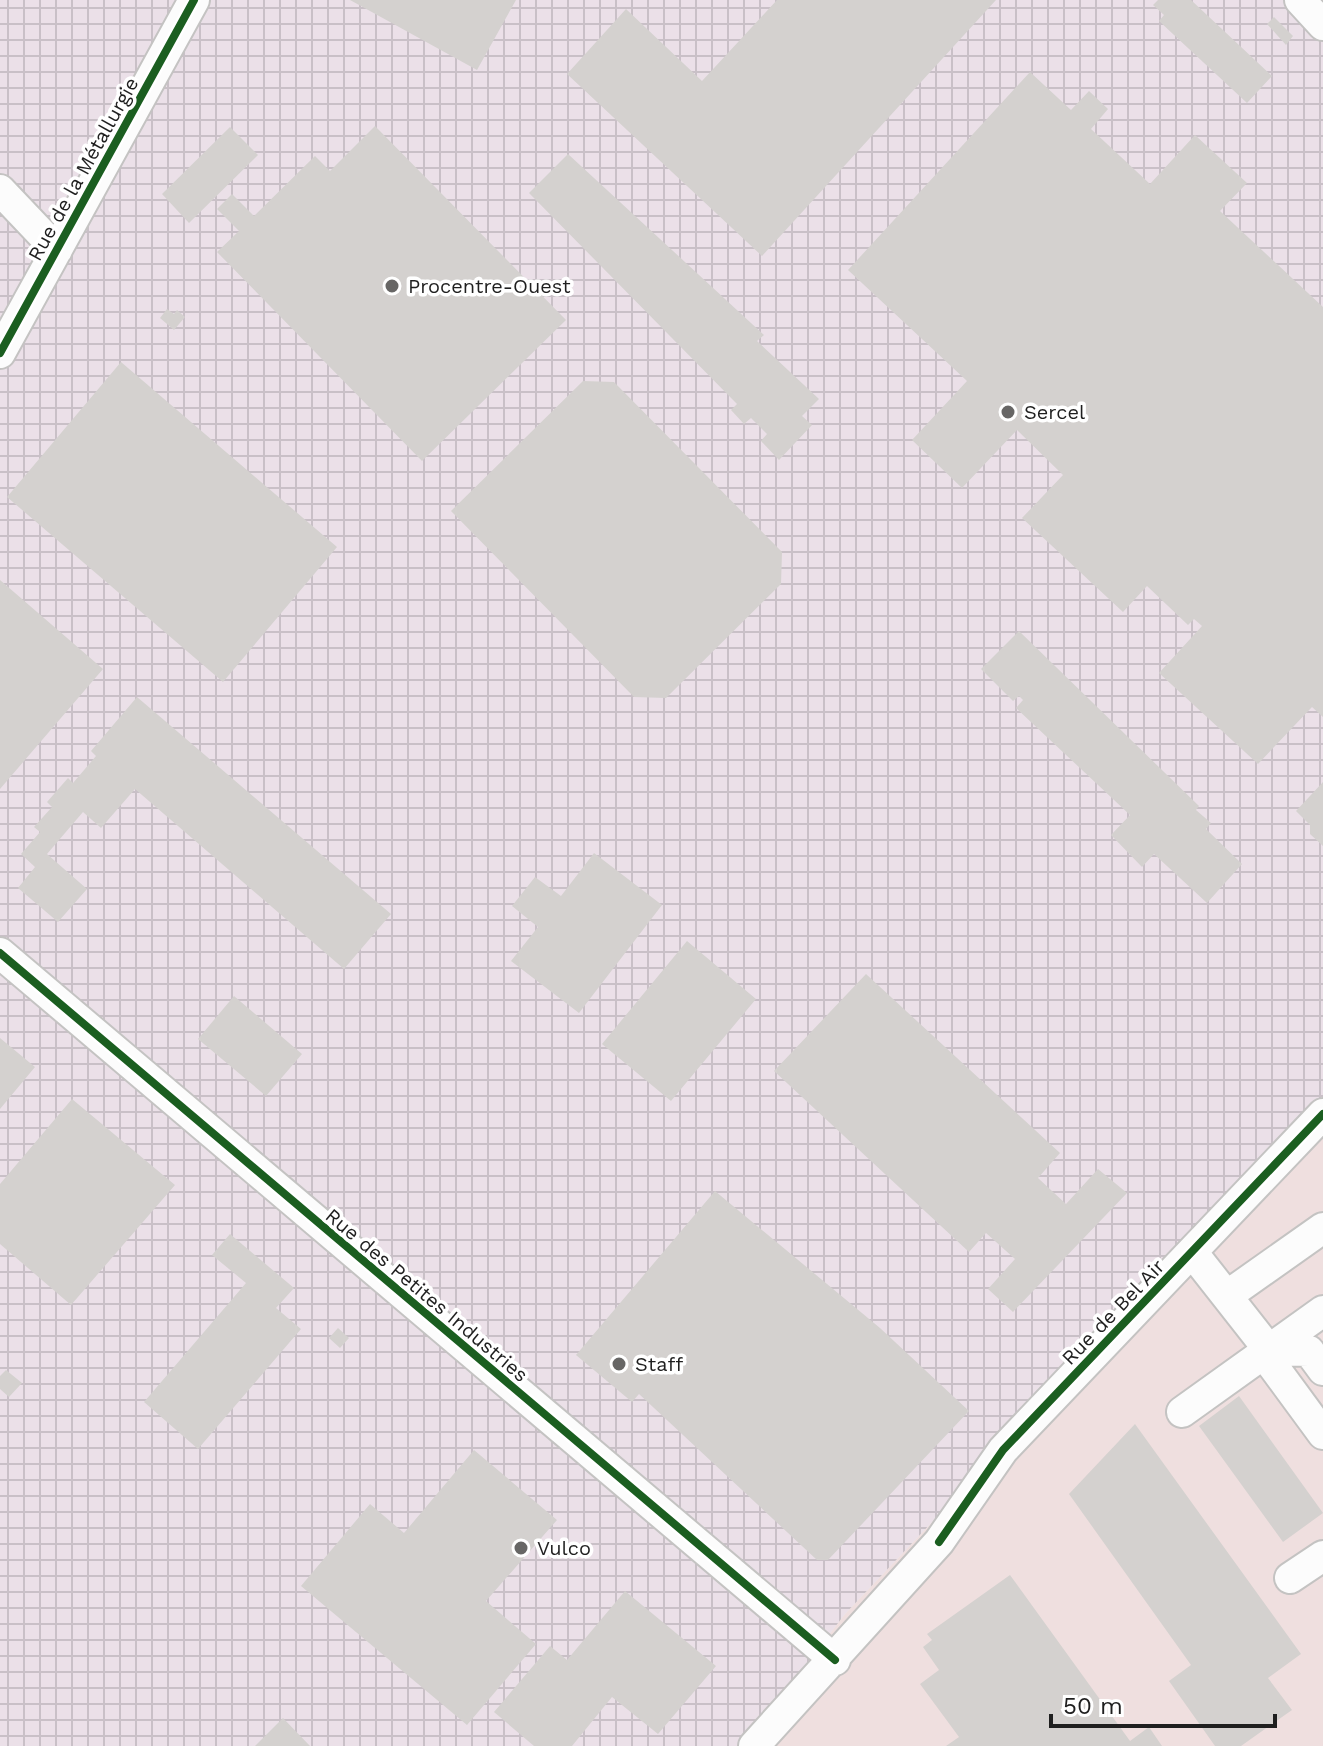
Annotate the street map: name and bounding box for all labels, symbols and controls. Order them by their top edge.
street label: Rue de la Métallurgie [23,73,143,265]
place label: Procentre-Ouest [408,274,571,298]
marker: Procentre-Ouest [383,277,401,295]
place label: Sercel [1024,400,1085,424]
marker: Sercel [999,403,1017,421]
street label: Rue des Petites Industries [321,1203,533,1387]
street label: Rue de Bel Air [1057,1254,1169,1370]
place label: Staff [635,1352,683,1376]
marker: Staff [610,1355,628,1373]
place label: Vulco [537,1536,591,1560]
marker: Vulco [512,1539,530,1557]
scale bar [1051,1678,1275,1728]
text: 50 m [1063,1692,1123,1720]

